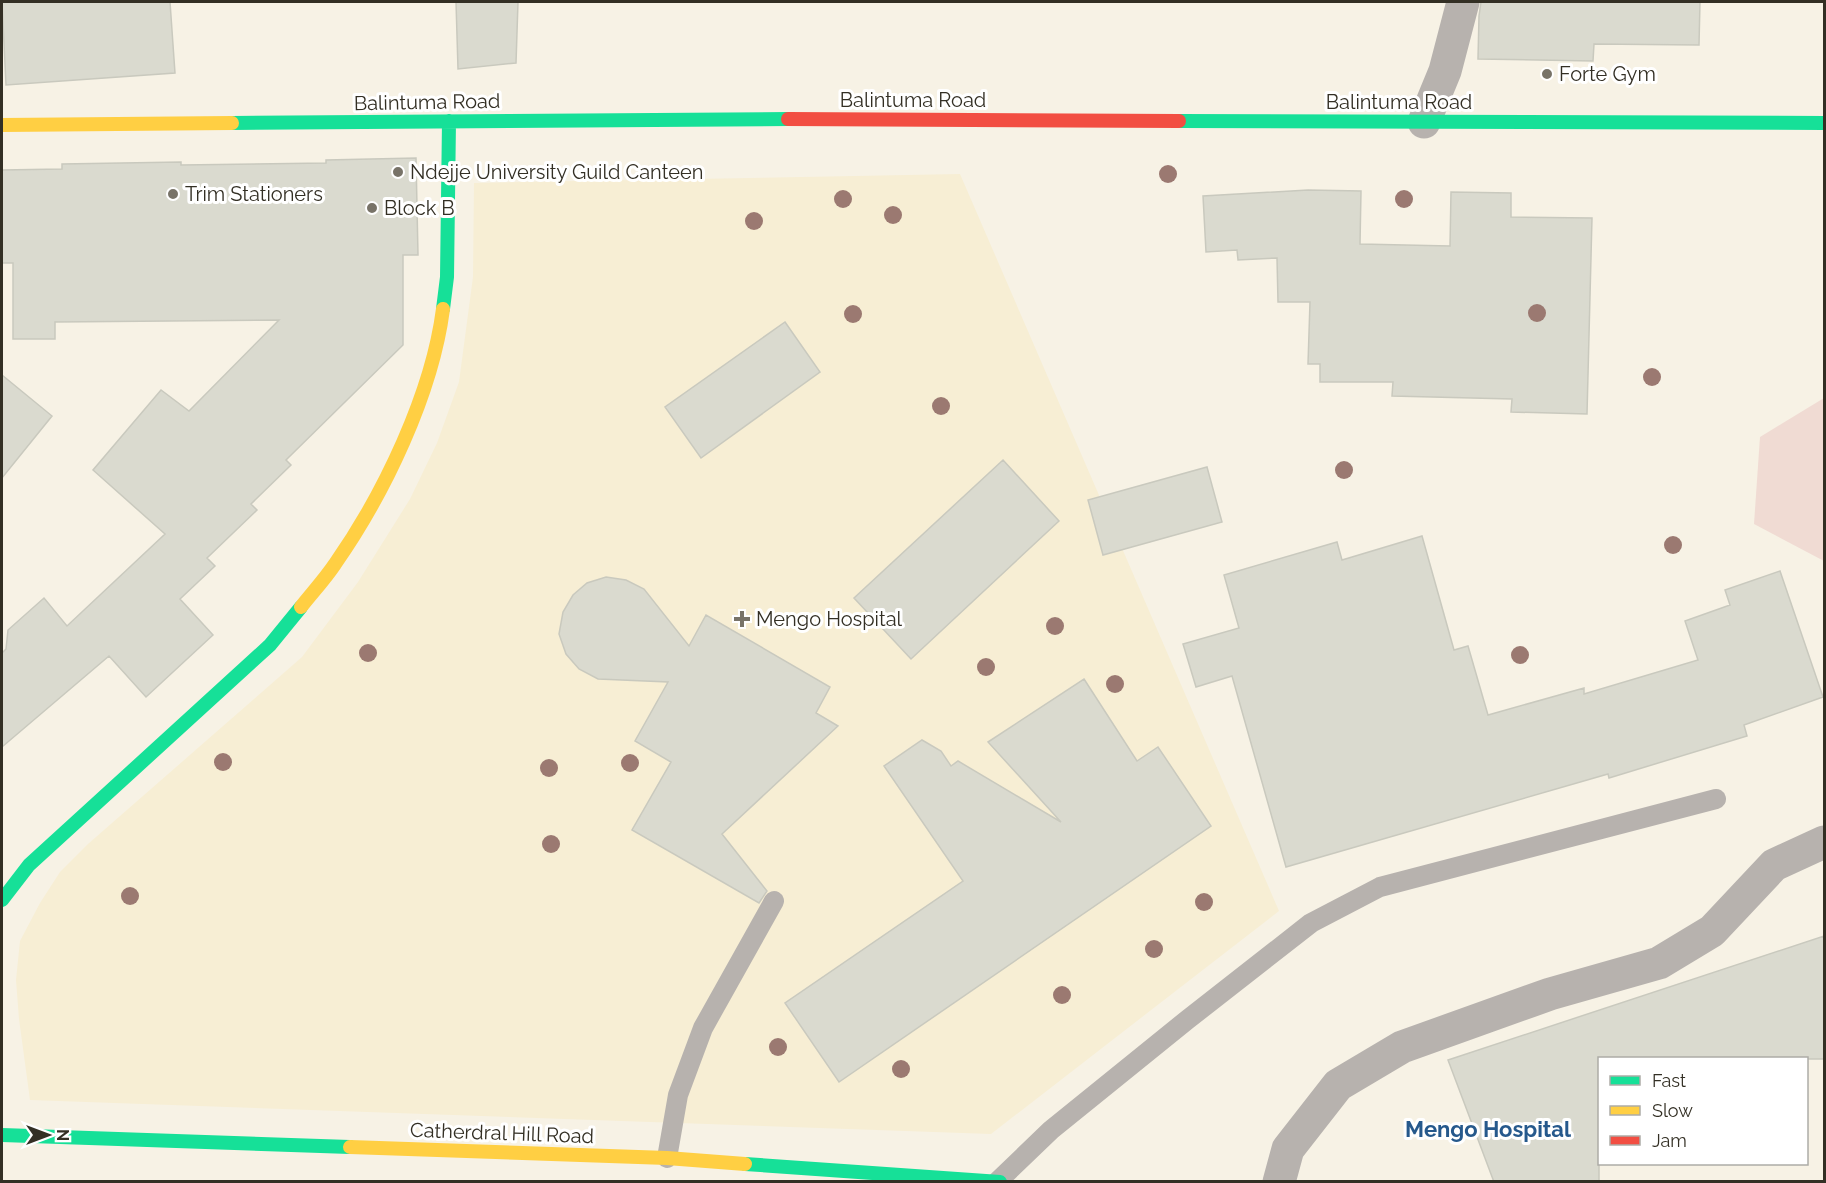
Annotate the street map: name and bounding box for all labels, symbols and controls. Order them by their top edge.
place label: Forte Gym [1559,62,1656,86]
marker: Forte Gym [1540,67,1554,81]
street label: Balintuma Road [840,88,986,112]
street label: Balintuma Road [354,89,500,115]
street label: Balintuma Road [1326,90,1472,114]
place label: Ndejje University Guild Canteen [410,160,703,184]
marker: Ndejje University Guild Canteen [391,165,405,179]
place label: Trim Stationers [185,182,323,206]
marker: Trim Stationers [166,187,180,201]
place label: Block B [384,196,455,220]
marker: Block B [365,201,379,215]
place label: Mengo Hospital [756,607,903,631]
marker: Mengo Hospital [733,610,751,628]
legend [1598,1057,1808,1165]
text: Fast [1652,1070,1686,1091]
text: Slow [1652,1100,1693,1121]
north arrow [18,1105,78,1165]
district label: Mengo Hospital [1405,1116,1572,1142]
street label: Catherdral Hill Road [410,1118,594,1148]
text: N [53,1129,72,1141]
text: Jam [1652,1130,1687,1151]

